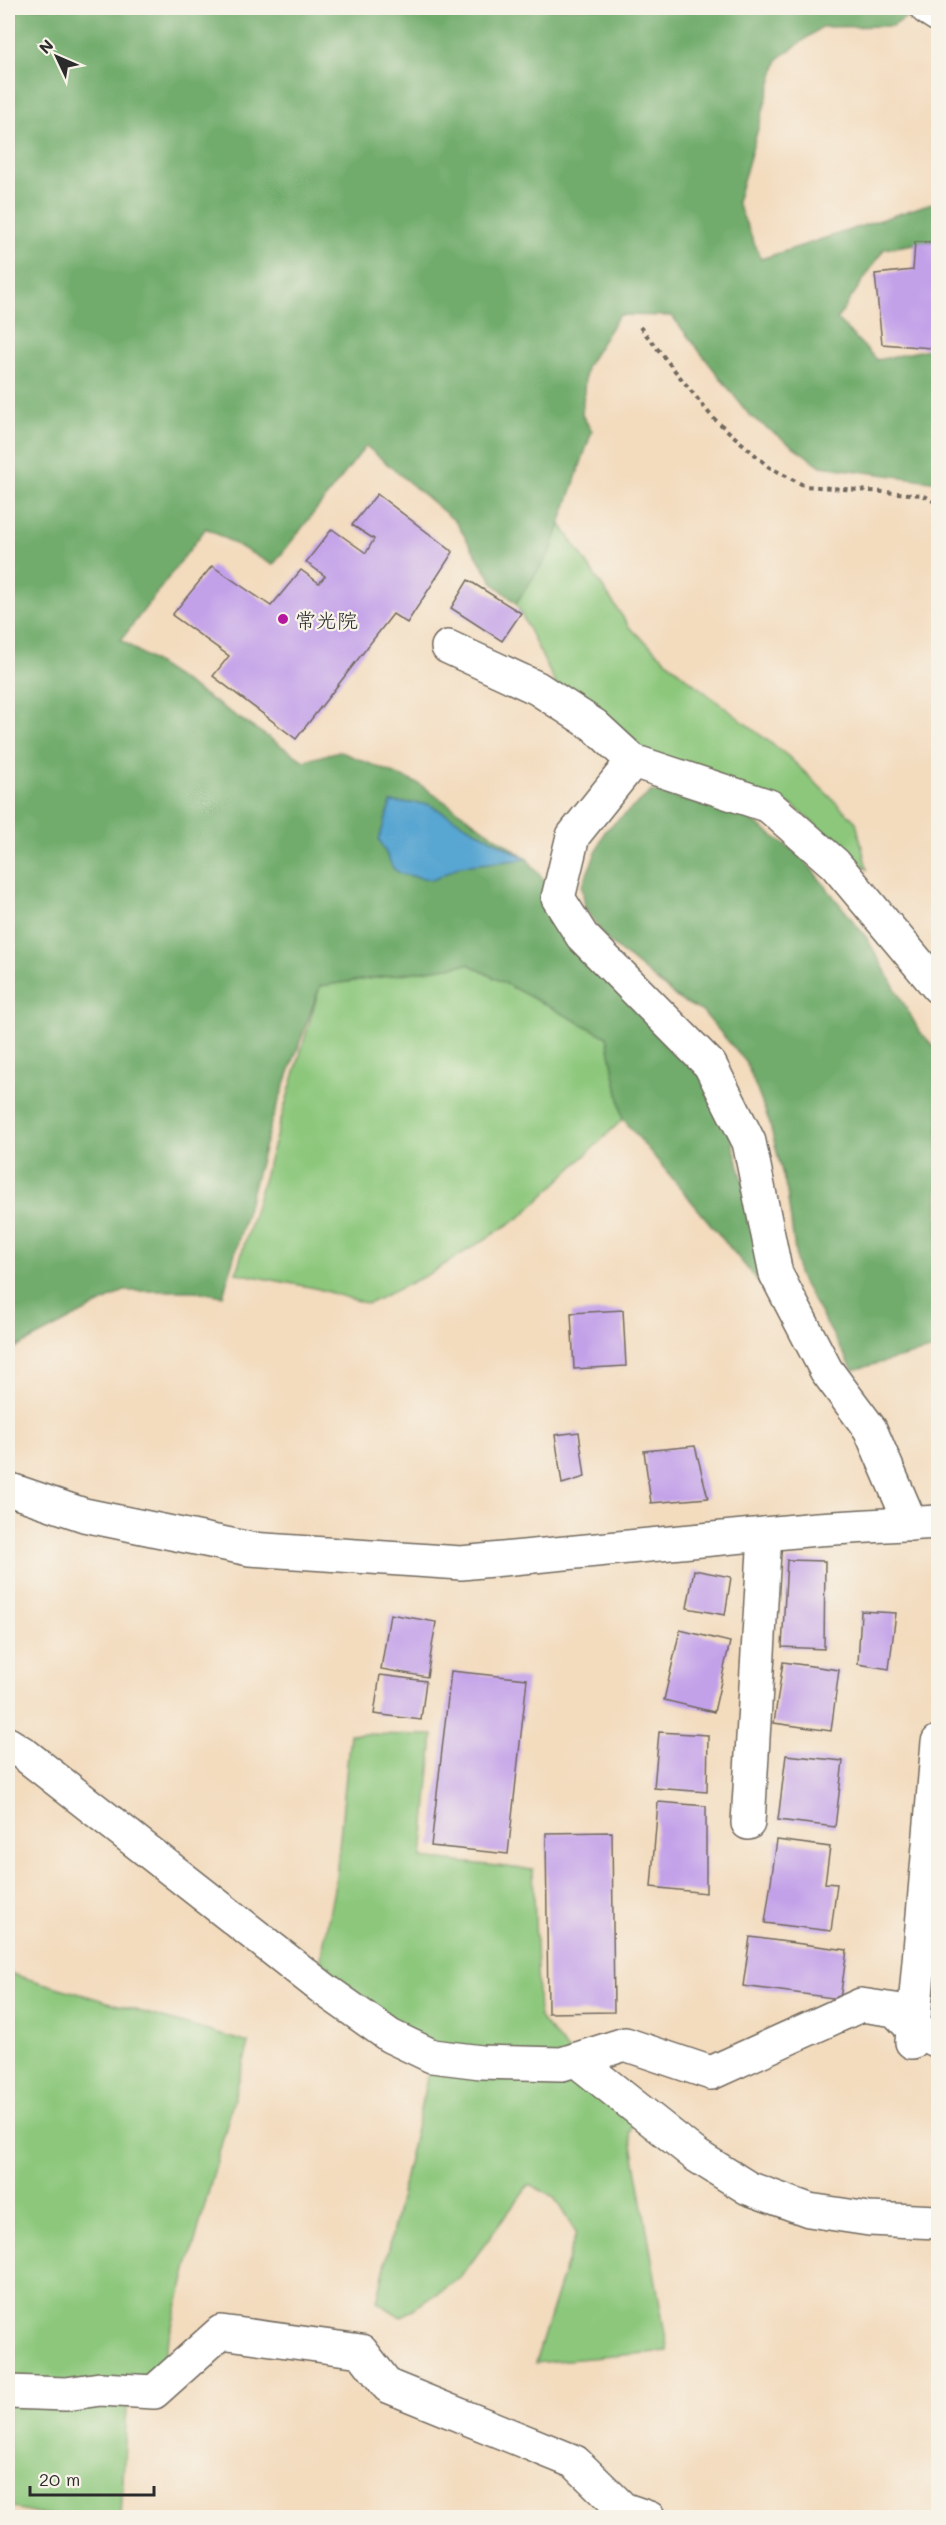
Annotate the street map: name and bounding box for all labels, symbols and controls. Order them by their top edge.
north arrow [27,27,87,87]
text: N [34,35,58,58]
place label: 常光院 [295,606,358,633]
marker: 常光院 [276,612,290,626]
scale bar [30,2459,154,2497]
text: 20 m [39,2467,80,2491]

